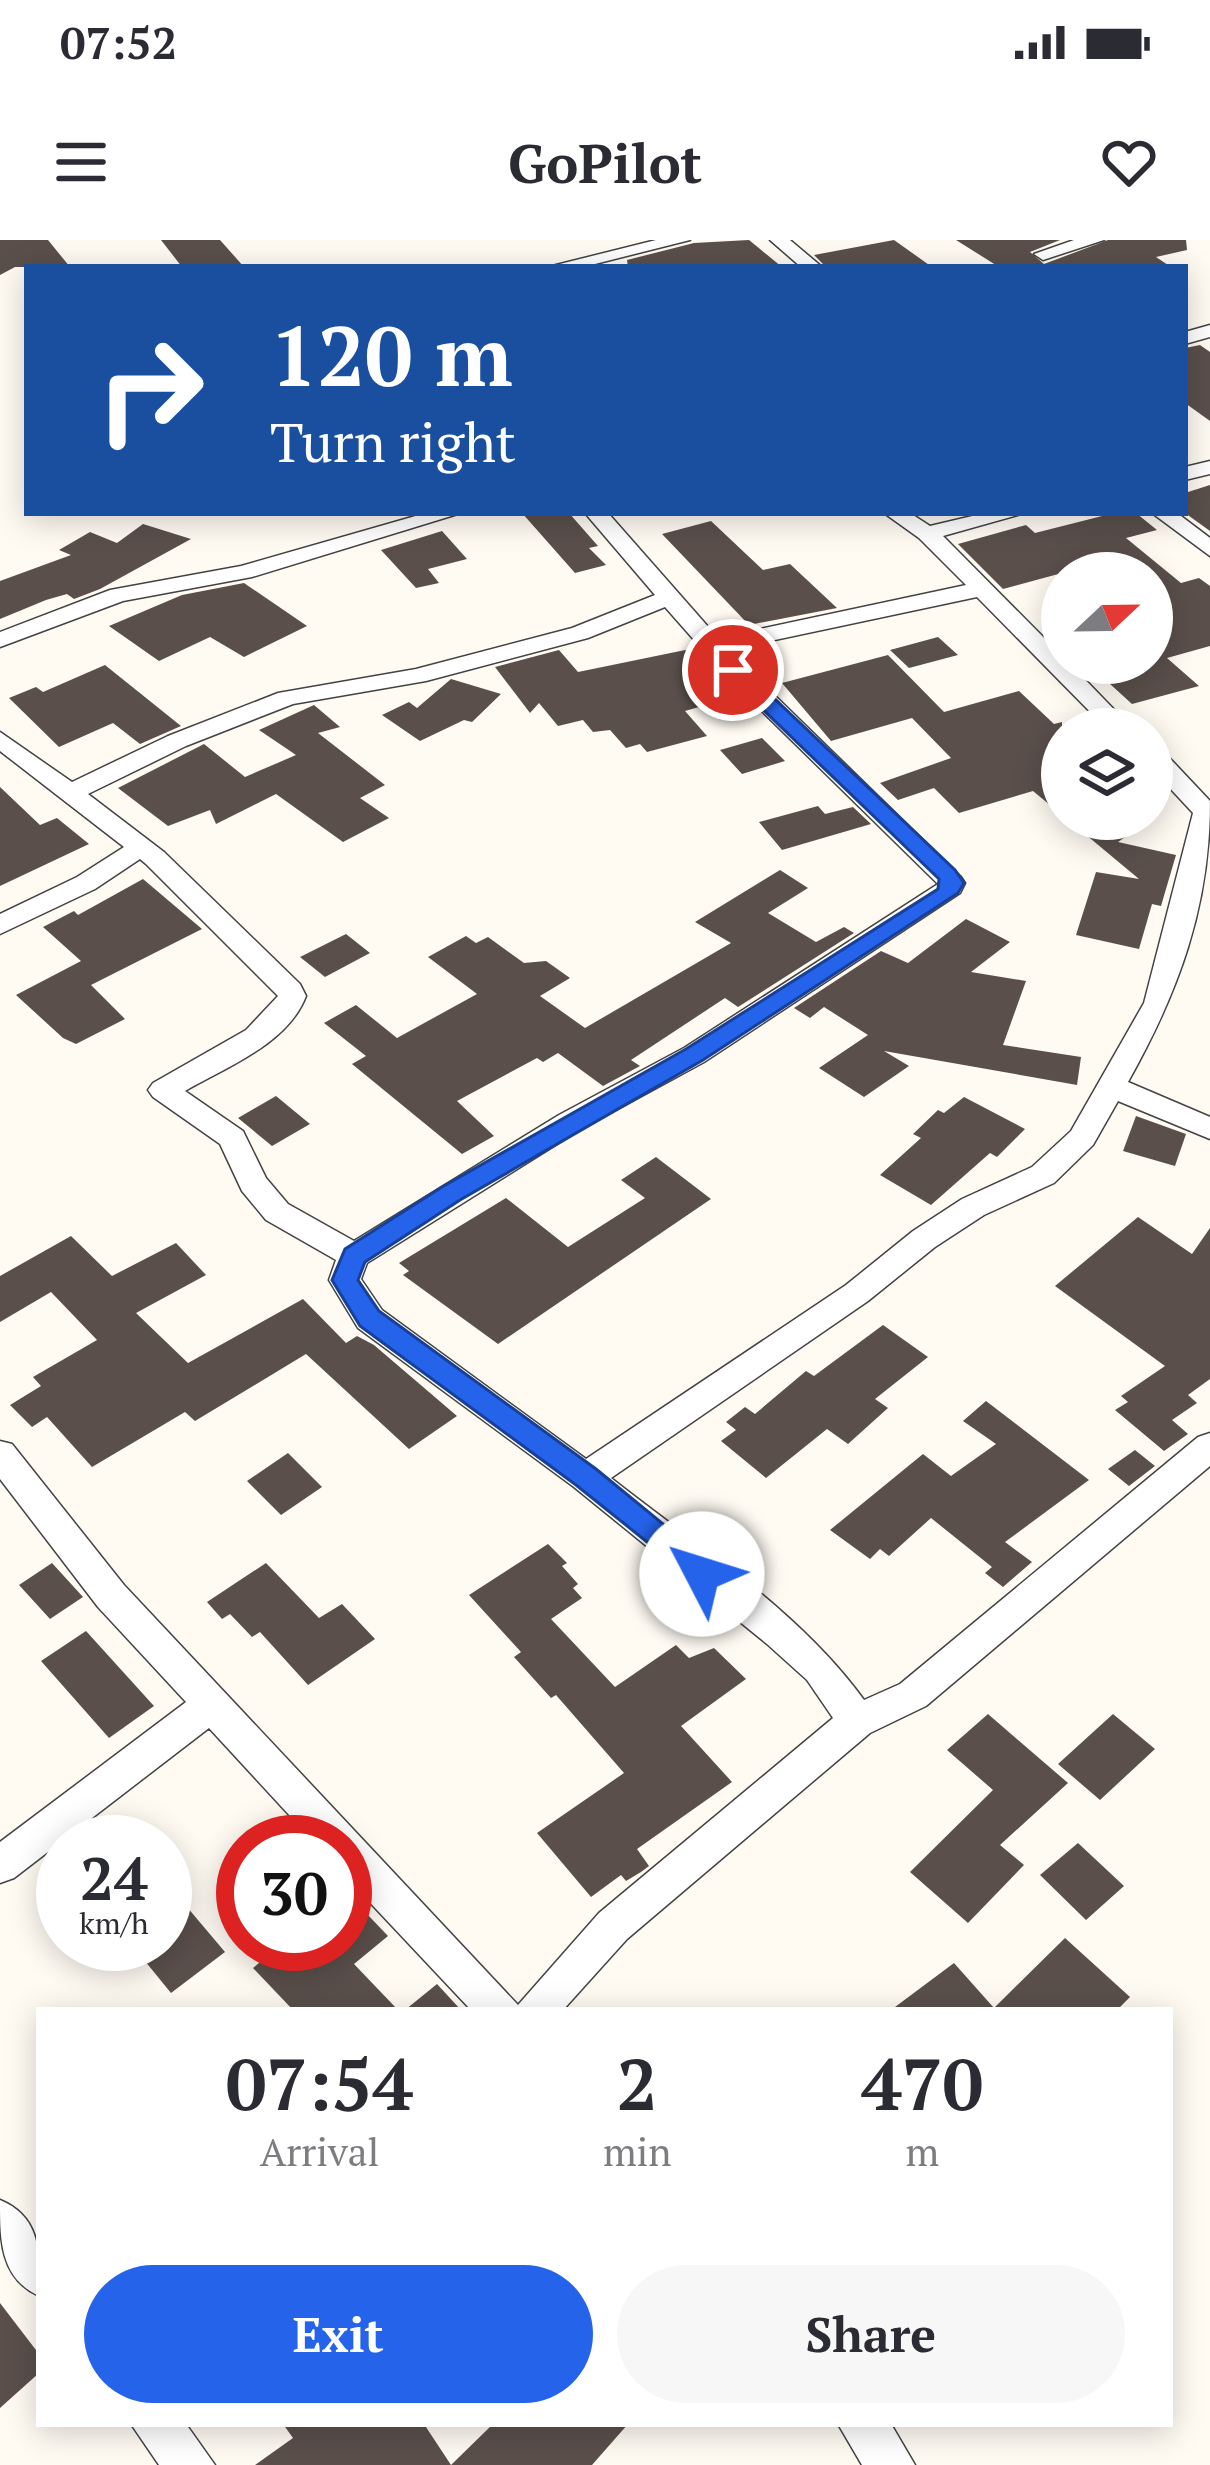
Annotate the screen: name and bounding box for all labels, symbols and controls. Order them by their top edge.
text: 07:52 [60,12,177,72]
text: GoPilot [508,127,702,198]
icon: menu [48,129,114,195]
icon: heart [1096,129,1162,195]
text: 120 m [270,299,513,410]
icon: right [72,312,228,468]
text: Turn right [270,406,516,477]
north arrow [1041,552,1173,684]
map controls [1041,552,1173,840]
pin [682,619,784,721]
icon: arrive [700,637,766,703]
button: layers [1041,708,1173,840]
position arrow [639,1511,765,1637]
speed limit sign: 30 [216,1815,372,1971]
text: 24 [80,1838,148,1917]
text: km/h [79,1903,149,1943]
text: 07:54 [226,2035,413,2131]
text: 2 [617,2035,658,2131]
text: 470 [861,2035,983,2131]
text: Arrival [260,2125,379,2177]
text: min [603,2125,671,2177]
text: m [905,2125,939,2177]
button: Exit [84,2265,593,2403]
button: Share [617,2265,1125,2403]

